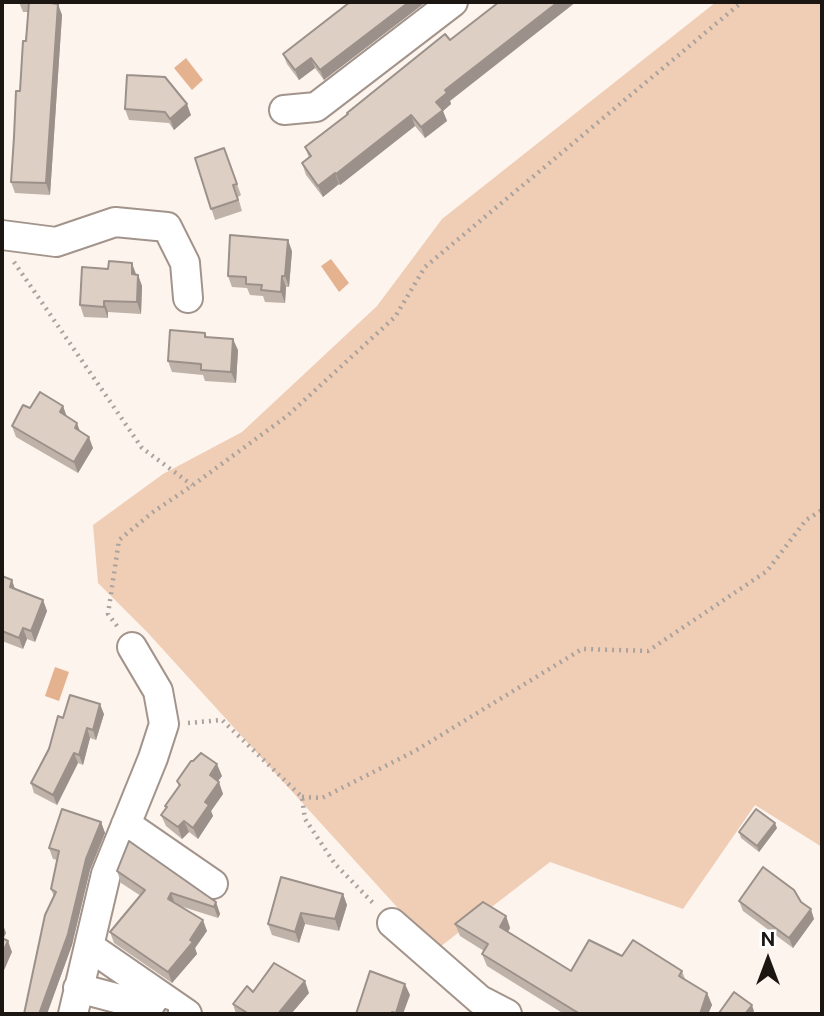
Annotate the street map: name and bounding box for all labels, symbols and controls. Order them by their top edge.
north arrow [733,925,803,995]
text: N [761,928,775,950]

